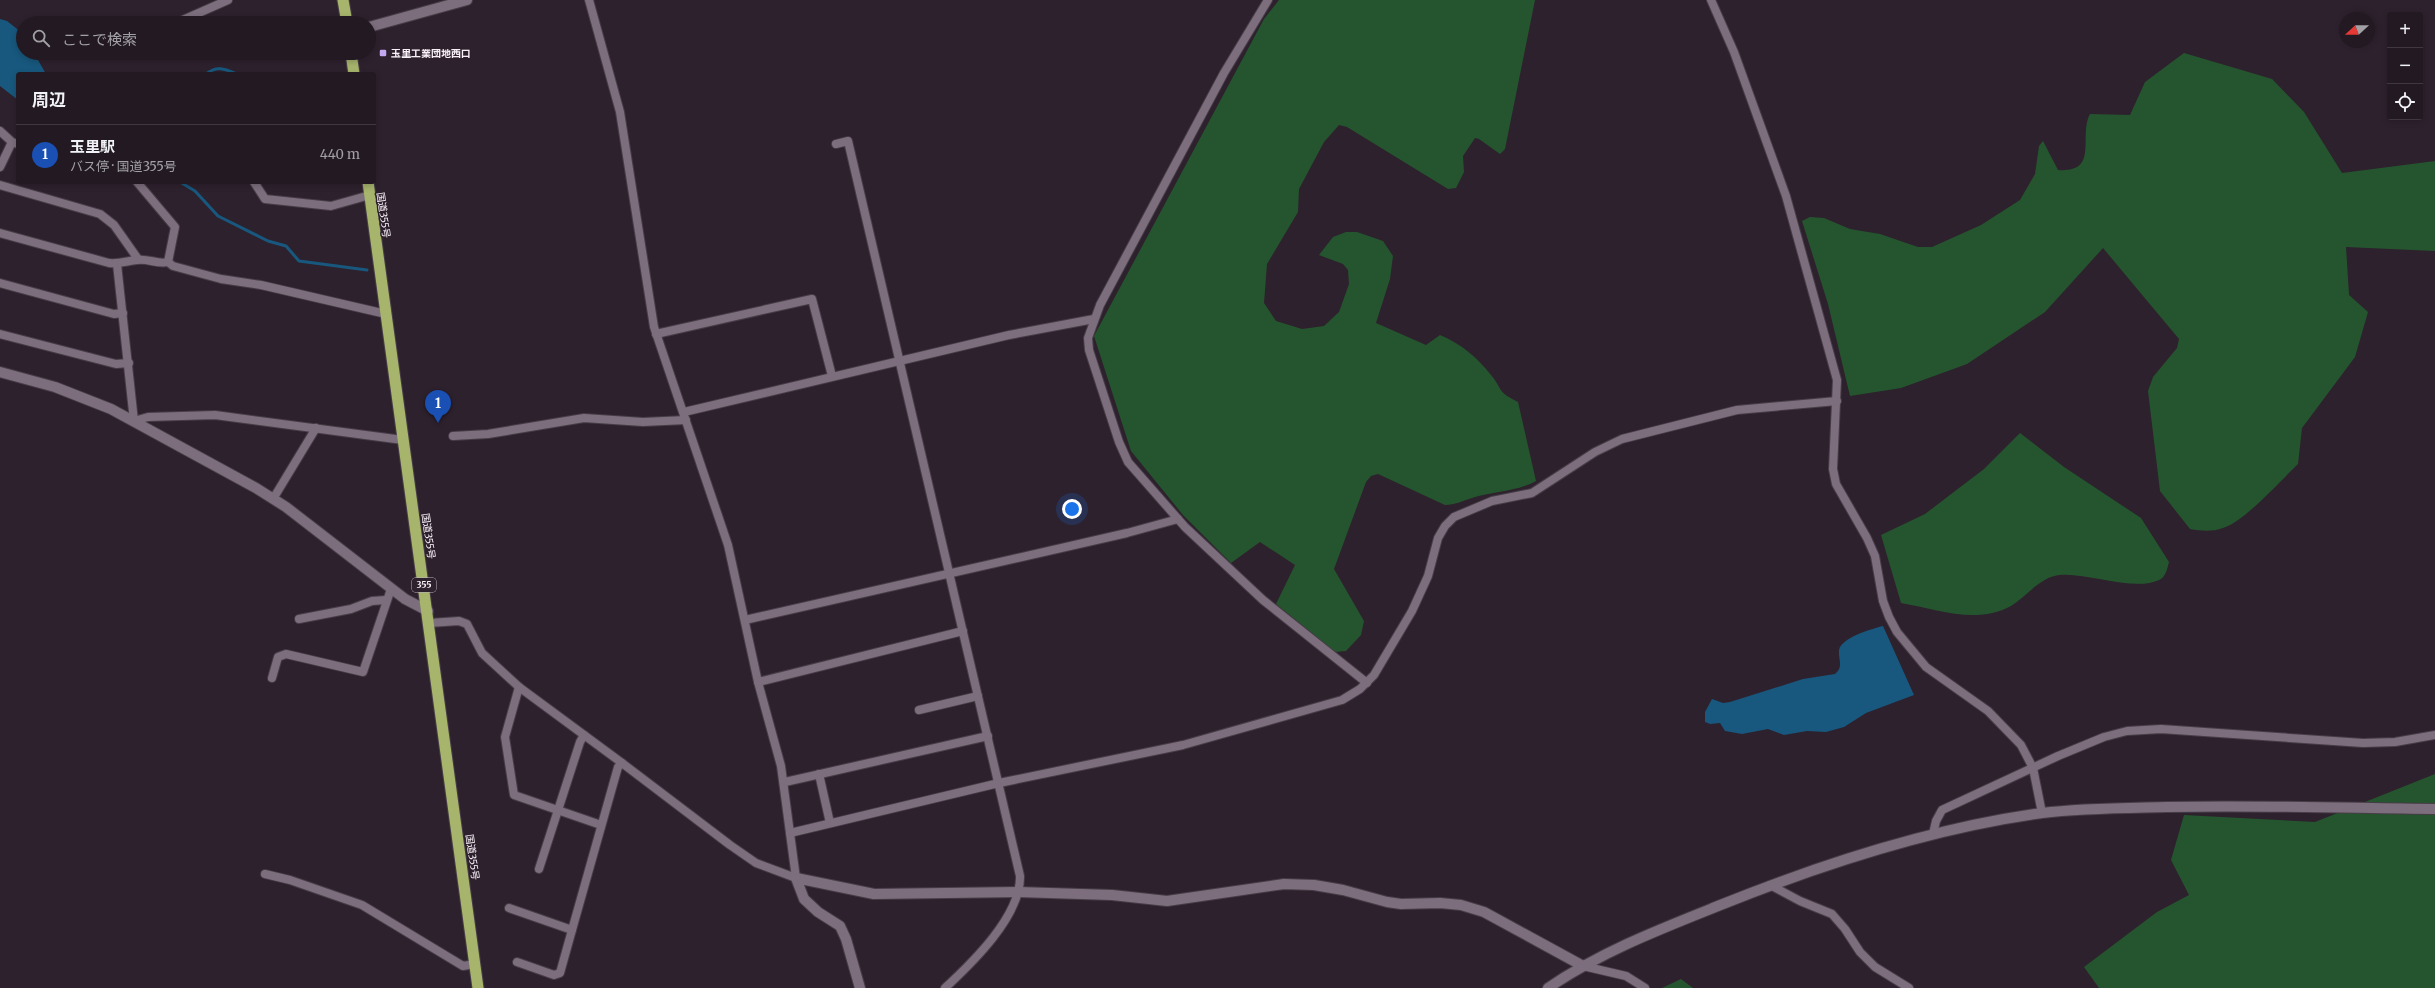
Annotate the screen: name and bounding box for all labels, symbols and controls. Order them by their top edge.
north arrow [2339,12,2375,48]
map controls [2387,12,2423,120]
button: + [2387,12,2423,48]
search box [16,16,376,60]
icon: search [30,27,52,49]
text: ここで検索 [62,30,137,49]
place label: 玉里工業団地西口 [391,47,471,60]
marker: 玉里工業団地西口 [378,48,388,58]
button: − [2387,48,2423,84]
button: locate [2387,84,2423,120]
text: 周辺 [32,89,66,111]
text: 玉里駅 [70,137,115,156]
text: 1 [42,146,48,163]
text: 440 m [320,146,360,163]
text: バス停 · 国道355号 [70,158,177,175]
street label: 国道355号 [374,191,393,239]
pin: 1 [425,390,451,423]
your location [1062,499,1082,519]
street label: 国道355号 [419,512,438,560]
road number: 355 [412,578,436,592]
street label: 国道355号 [463,833,482,881]

